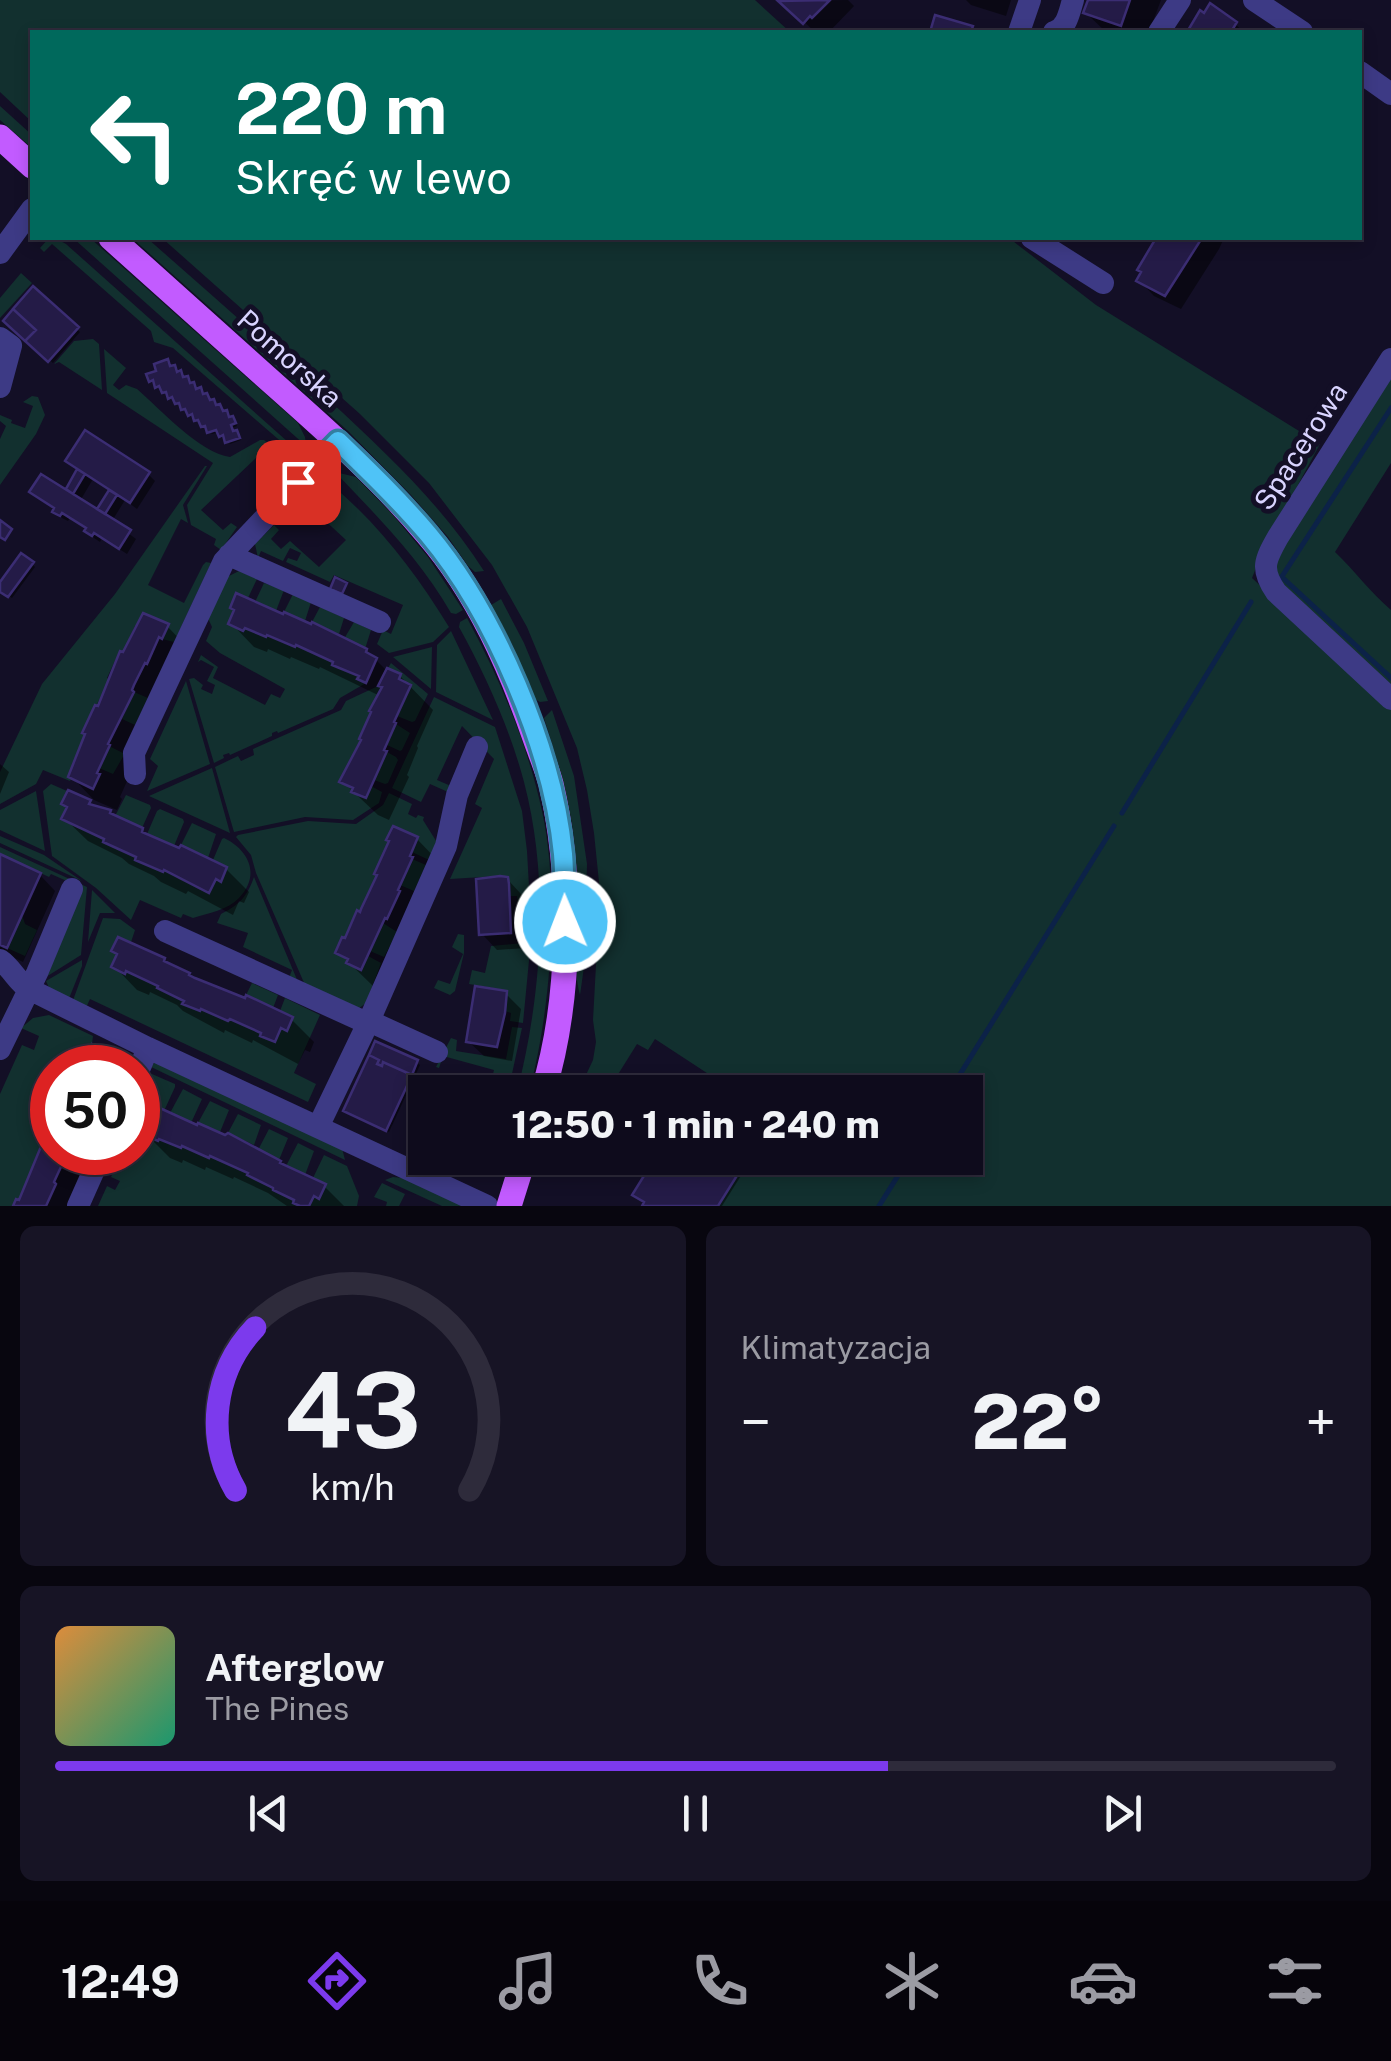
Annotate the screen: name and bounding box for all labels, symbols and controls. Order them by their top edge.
text: 220 m [235,67,448,150]
icon: left [70,70,200,200]
text: Skręć w lewo [235,151,512,204]
street label: Pomorska [231,302,349,414]
street label: Spacerowa [1247,376,1353,516]
pin [256,440,341,525]
icon: arrive [271,455,326,510]
position arrow [513,870,617,974]
speed limit sign: 50 [30,1045,160,1175]
text: 12:50 · 1 min · 240 m [511,1102,880,1147]
text: Klimatyzacja [741,1329,931,1366]
text: 43 [284,1349,421,1471]
text: 22° [971,1378,1105,1466]
text: − [741,1390,771,1454]
text: + [1306,1390,1336,1454]
text: km/h [311,1466,395,1508]
text: Afterglow [205,1645,385,1690]
text: The Pines [205,1690,349,1727]
icon: previous [241,1786,296,1841]
icon: pause [668,1786,723,1841]
icon: next [1095,1786,1150,1841]
icon: directions [302,1946,372,2016]
icon: music [493,1946,563,2016]
icon: phone [685,1946,755,2016]
icon: climate [877,1946,947,2016]
icon: car [1068,1946,1138,2016]
icon: filters [1260,1946,1330,2016]
text: 12:49 [61,1955,180,2008]

